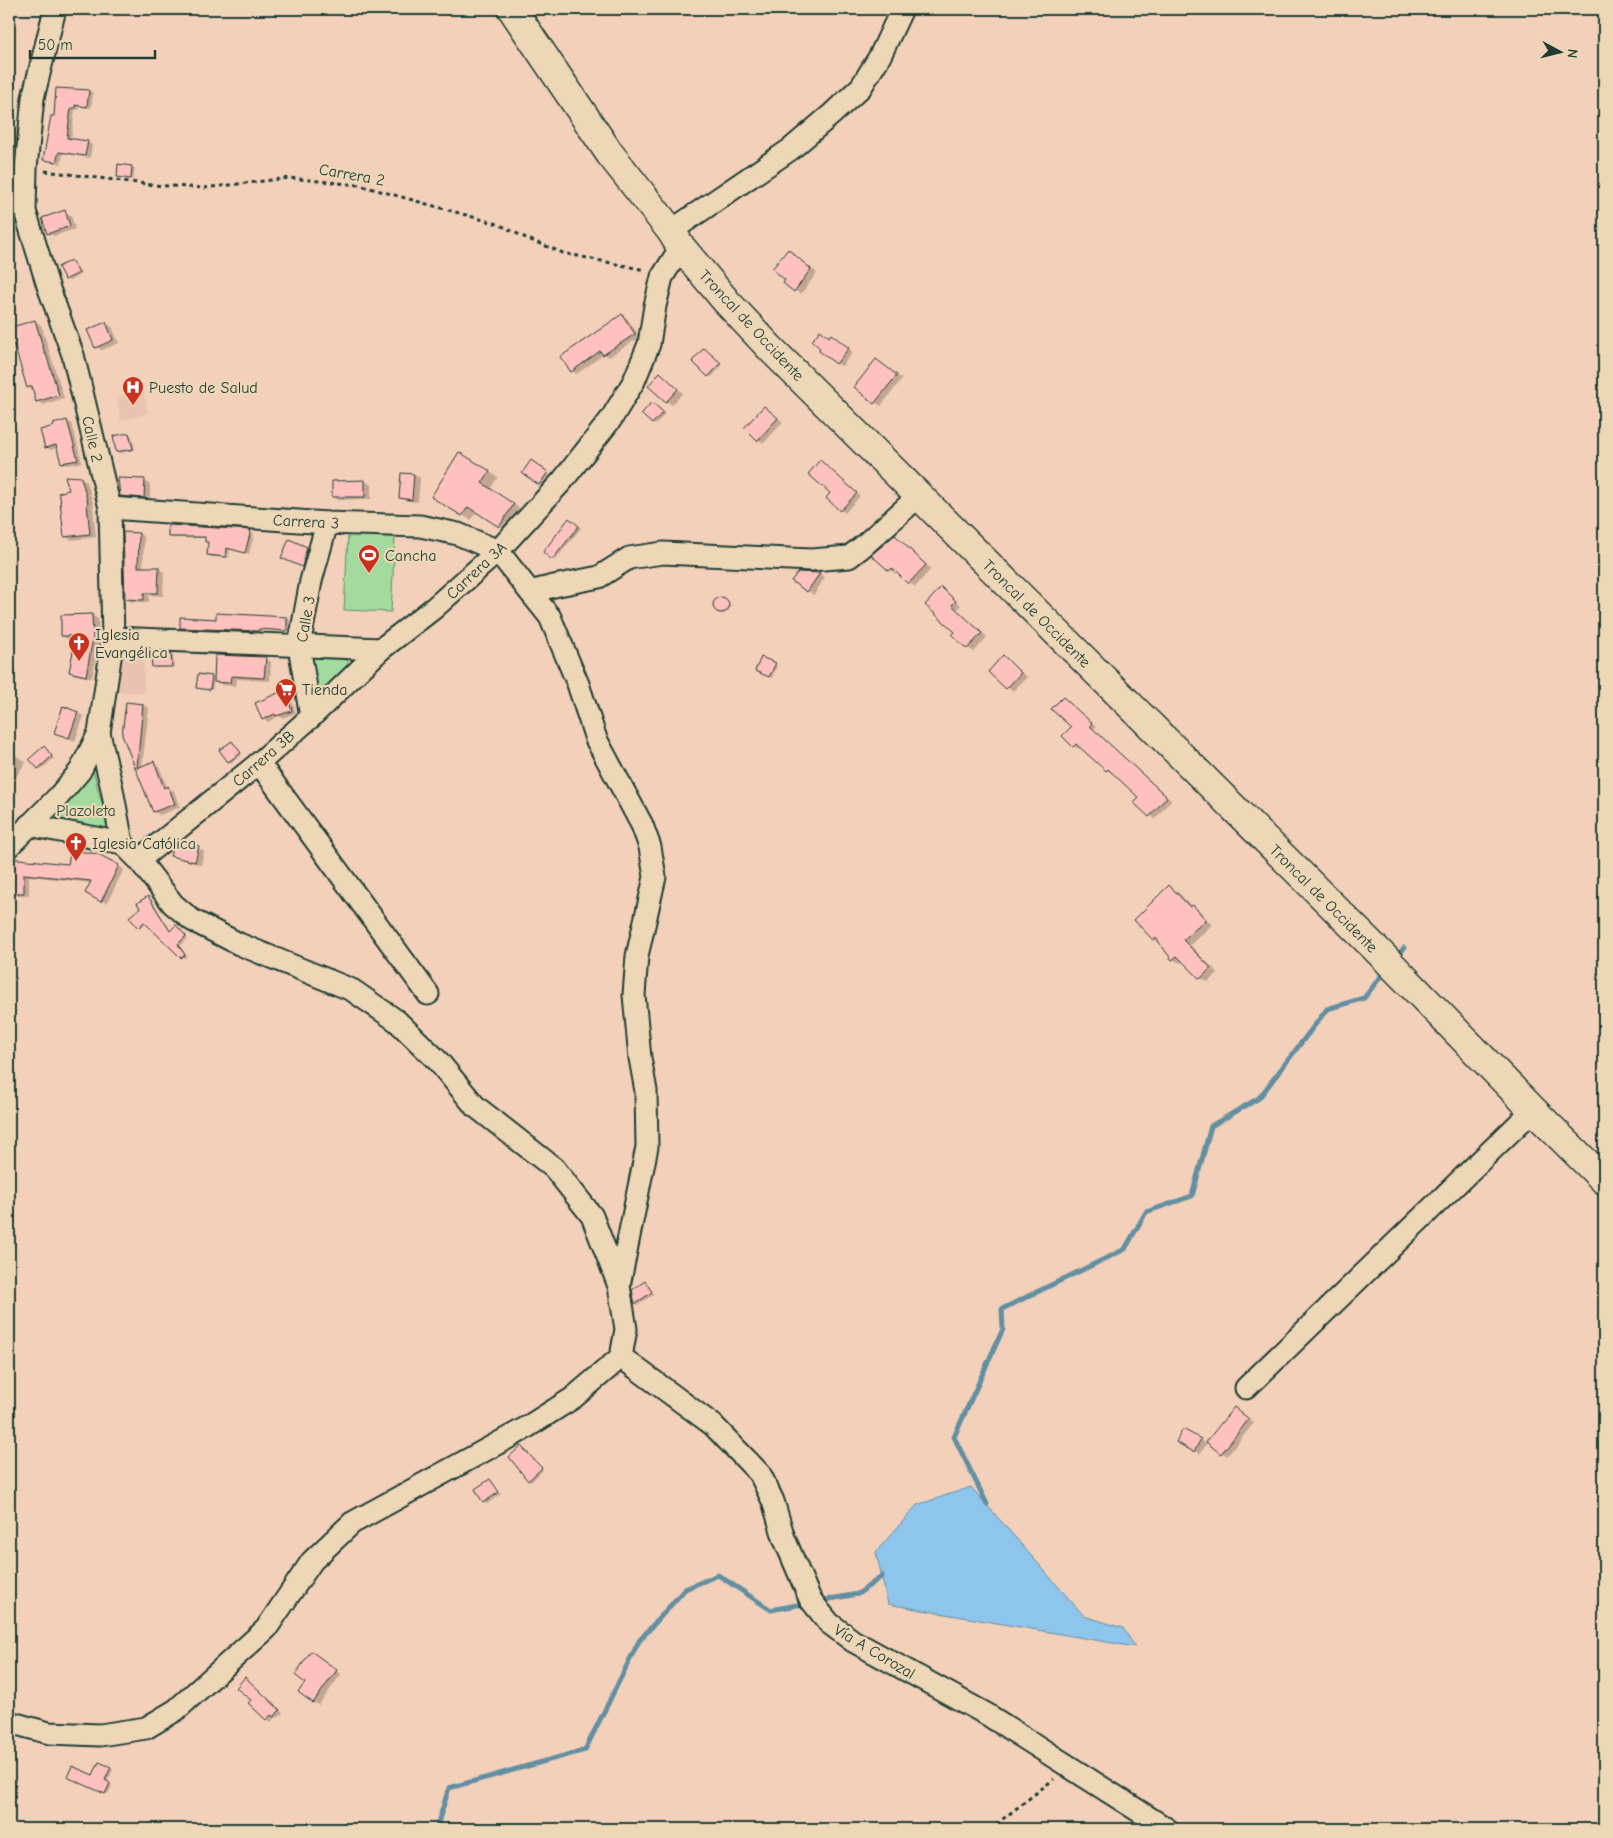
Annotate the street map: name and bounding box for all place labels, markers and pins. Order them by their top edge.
hospital icon: Puesto de Salud [121,375,145,406]
place label: Puesto de Salud [149,379,258,397]
sports icon: Cancha [357,543,381,574]
place label: Cancha [385,547,436,565]
place label: Iglesia Evangélica [95,626,168,662]
church icon: Iglesia Evangélica [67,631,91,662]
supermarket icon: Tienda [274,677,298,708]
place label: Tienda [302,681,348,699]
church icon: Iglesia Católica [64,831,88,862]
place label: Iglesia Católica [92,835,196,853]

